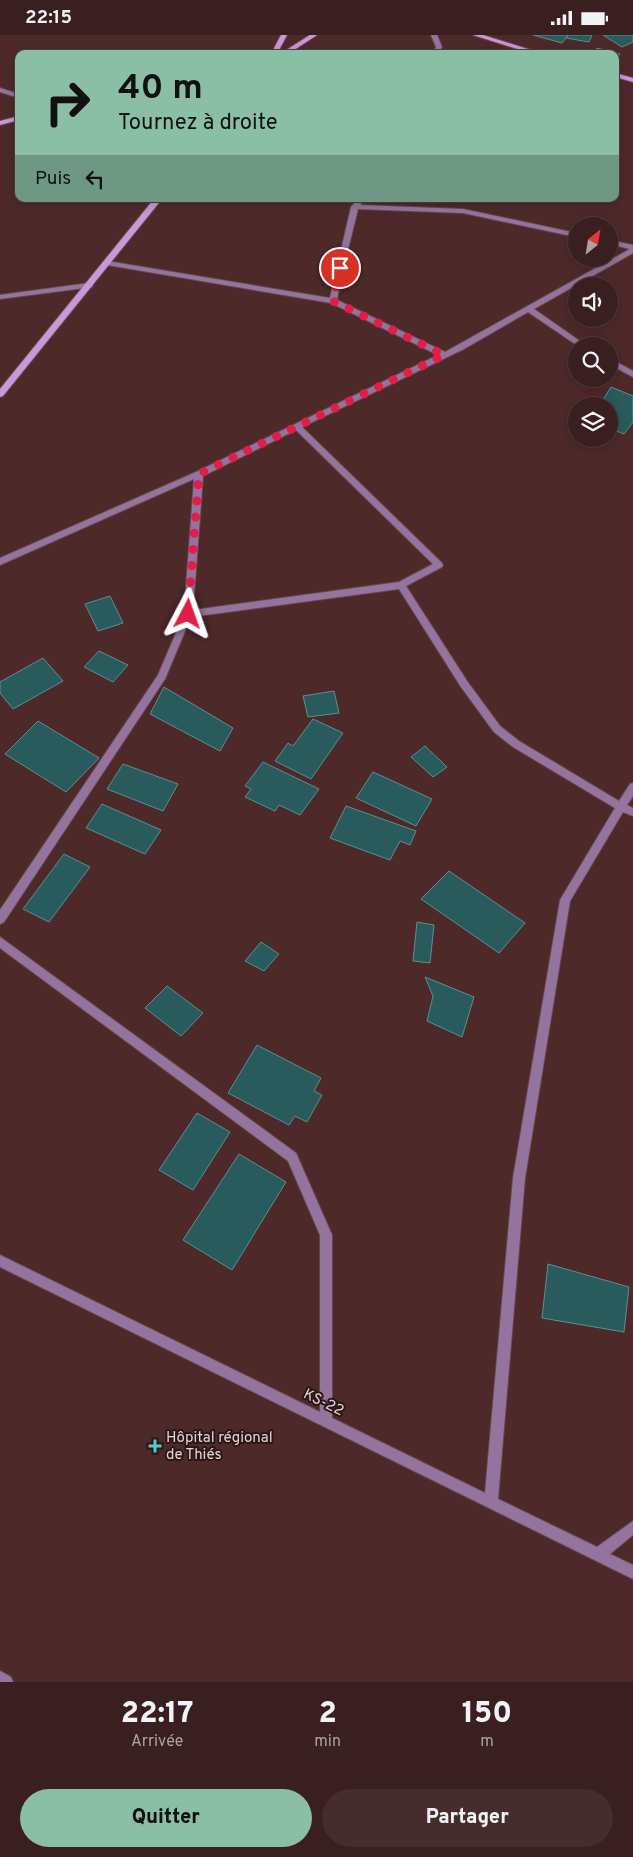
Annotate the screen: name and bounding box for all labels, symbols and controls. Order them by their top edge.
text: 22:15 [25,6,72,30]
text: 40 m [118,67,203,111]
icon: right [35,70,100,135]
text: Tournez à droite [118,110,278,137]
icon: left [81,165,109,193]
text: Puis [35,167,71,191]
north arrow [568,217,618,267]
map controls [568,217,618,447]
pin [319,247,361,289]
icon: arrive [326,254,354,282]
button: sound [568,277,618,327]
button: search [568,337,618,387]
button: layers [568,397,618,447]
position arrow [161,587,213,639]
street label: KS-22 [300,1385,347,1421]
place label: Hôpital régional de Thiés [166,1429,273,1465]
marker: Hôpital régional de Thiés [148,1439,162,1453]
text: 22:17 [121,1696,193,1733]
text: 2 [318,1696,337,1733]
text: 150 [462,1696,512,1733]
text: Arrivée [131,1732,183,1752]
text: min [314,1732,341,1752]
text: m [480,1732,494,1752]
button: Quitter [20,1789,312,1847]
button: Partager [322,1789,613,1847]

